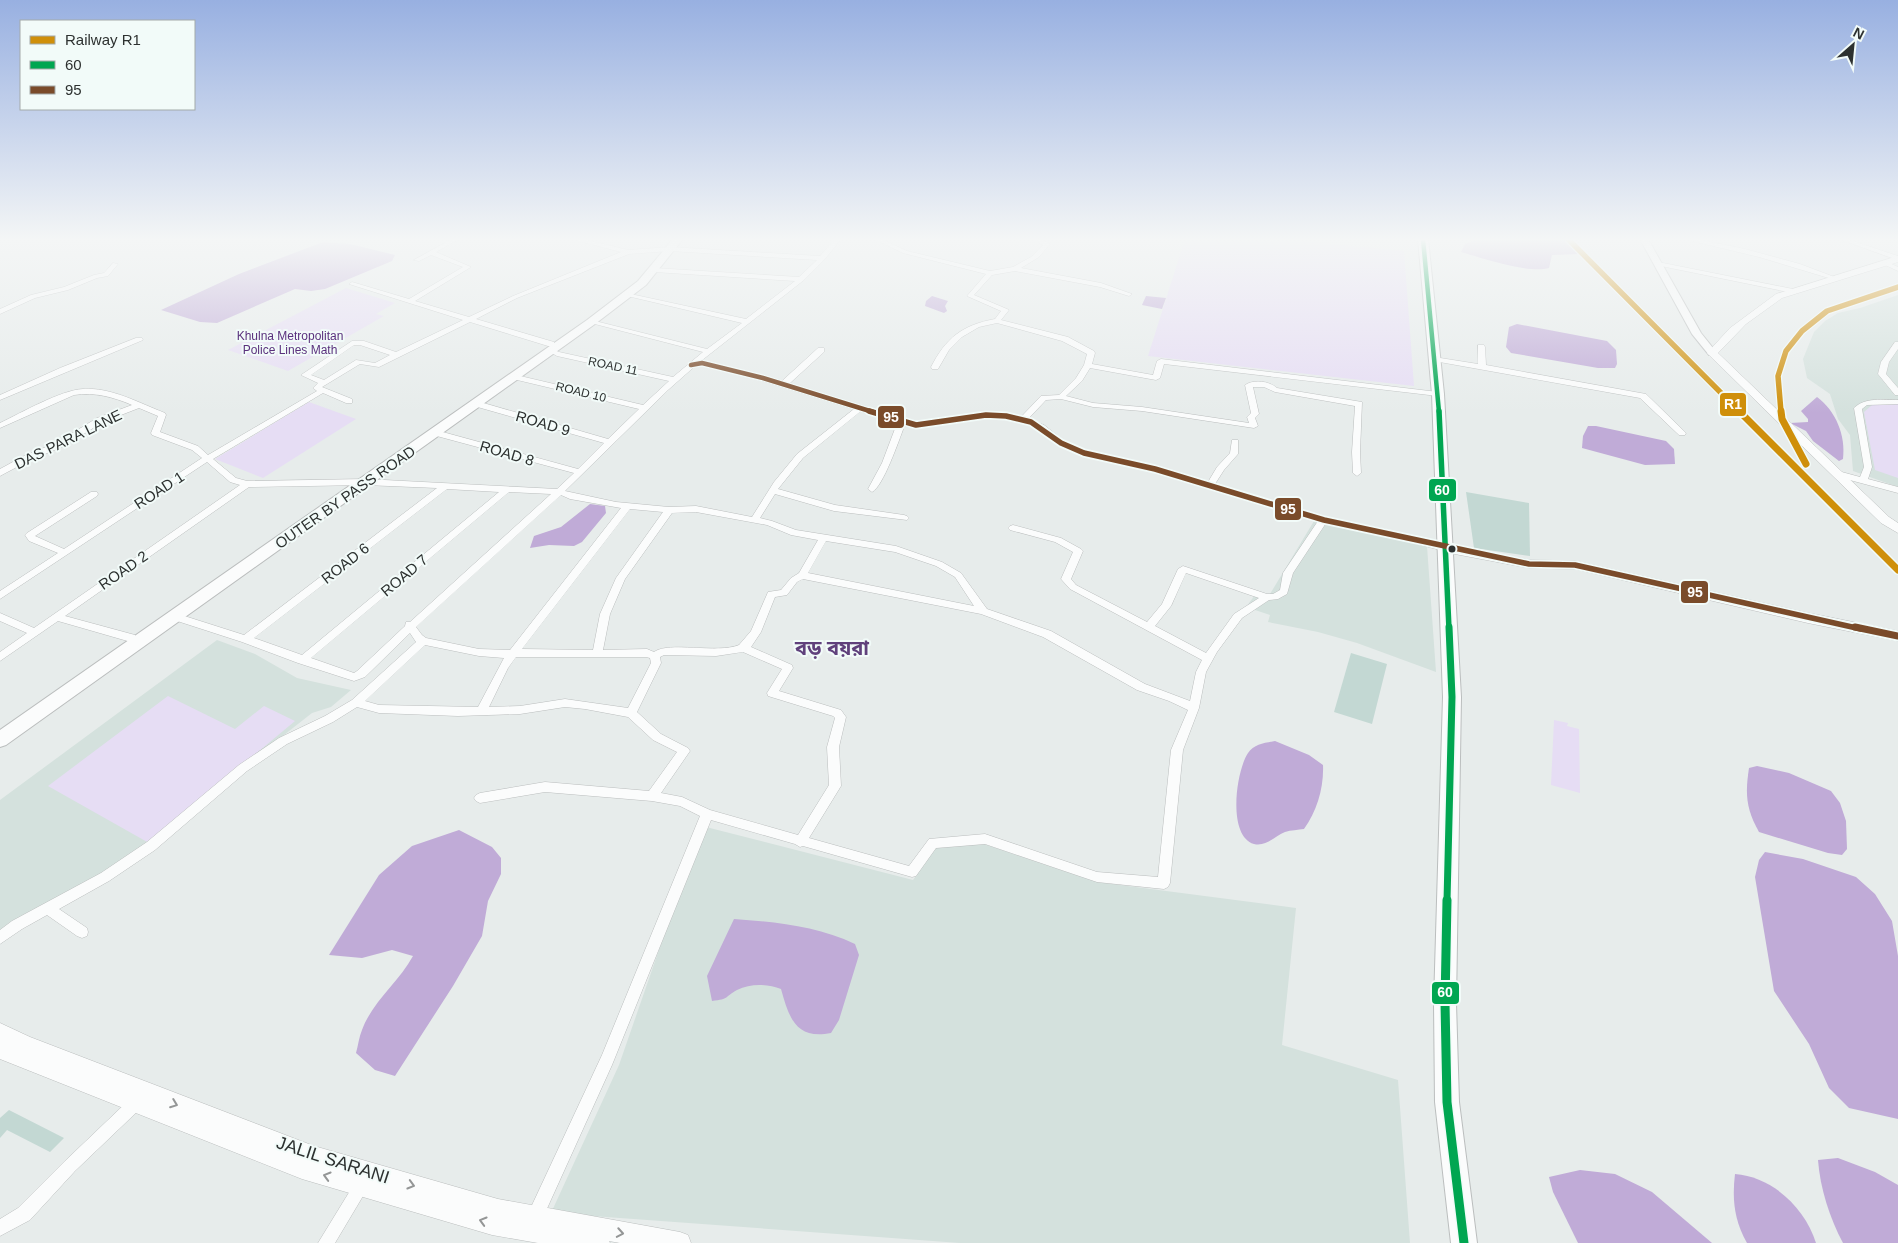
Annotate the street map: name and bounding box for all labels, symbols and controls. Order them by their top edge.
legend [20,20,195,110]
north arrow [1828,20,1878,70]
text: N [1851,24,1867,43]
text: Railway R1 [65,31,141,48]
text: 60 [65,56,82,73]
text: 95 [65,81,82,98]
park label: Khulna Metropolitan Police Lines Math [237,329,343,357]
street label: ROAD 11 [587,354,639,378]
street label: ROAD 10 [554,379,608,405]
line badge: R1 [1719,392,1747,417]
text: R1 [1724,396,1742,412]
line badge: 95 [877,405,905,429]
street label: DAS PARA LANE [12,406,124,472]
street label: ROAD 9 [514,407,572,439]
text: 95 [883,409,899,425]
street label: ROAD 8 [478,437,536,469]
street label: OUTER BY PASS ROAD [272,442,418,552]
street label: ROAD 1 [131,468,187,512]
line badge: 60 [1428,478,1457,502]
text: 60 [1434,482,1450,498]
line badge: 95 [1274,497,1302,521]
text: 95 [1280,501,1296,517]
street label: ROAD 6 [318,539,372,587]
unlabelled marker [1447,544,1457,554]
street label: ROAD 2 [95,547,151,593]
street label: ROAD 7 [377,551,431,599]
line badge: 95 [1680,580,1709,604]
text: 95 [1687,584,1703,600]
district label: বড় বয়রা [794,637,869,660]
line badge: 60 [1431,981,1460,1005]
text: 60 [1437,984,1453,1000]
one-way arrow [169,1098,178,1108]
street label: JALIL SARANI [274,1132,392,1188]
one-way arrow [323,1172,331,1182]
one-way arrow [406,1179,414,1189]
one-way arrow [479,1217,487,1227]
one-way arrow [615,1227,624,1237]

